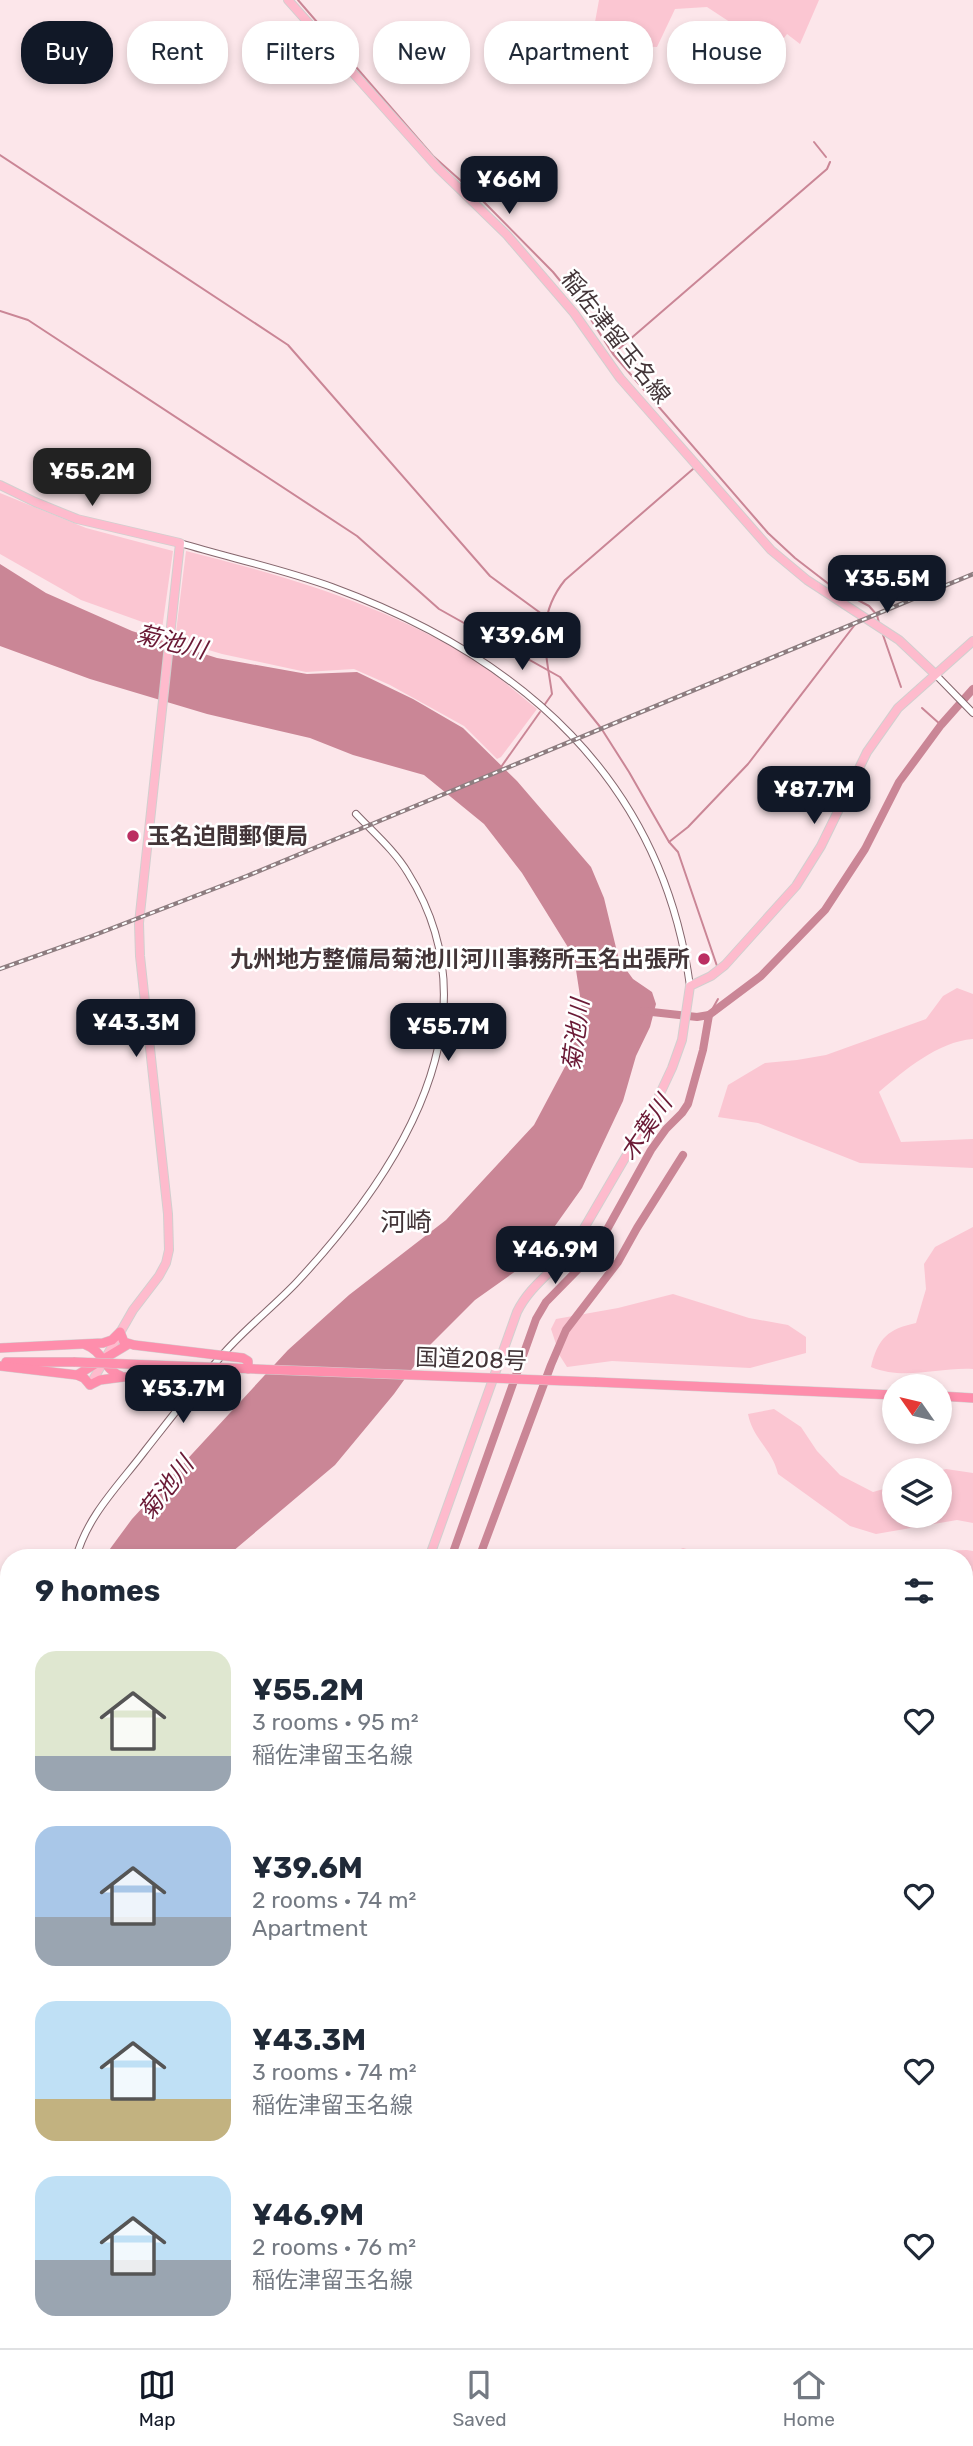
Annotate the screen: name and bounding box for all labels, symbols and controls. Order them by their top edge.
chip: Buy [21,21,113,84]
chip: Rent [127,21,228,84]
chip: Filters [242,21,359,84]
chip: New [373,21,470,84]
chip: Apartment [484,21,653,84]
chip: House [667,21,786,84]
pin: ¥66M [468,156,550,216]
text: ¥66M [477,165,541,193]
street label: 稲佐津留玉名線 [555,265,677,409]
pin: ¥55.2M [35,448,149,508]
text: ¥55.2M [49,457,135,485]
pin: ¥35.5M [830,556,944,615]
text: ¥35.5M [844,564,930,592]
pin: ¥39.6M [465,612,579,672]
water label: 菊池川 [133,620,212,665]
text: ¥39.6M [480,621,565,649]
pin: ¥87.7M [757,766,871,826]
text: ¥87.7M [773,775,855,803]
place label: 玉名迫間郵便局 [147,822,308,850]
marker: 玉名迫間郵便局 [125,828,141,844]
place label: 九州地方整備局菊池川河川事務所玉名出張所 [230,945,690,973]
marker: 九州地方整備局菊池川河川事務所玉名出張所 [696,951,712,967]
water label: 菊池川 [558,995,595,1072]
pin: ¥43.3M [79,1000,193,1059]
pin: ¥55.7M [391,1004,505,1063]
text: ¥43.3M [92,1008,180,1036]
text: ¥55.7M [406,1012,490,1040]
water label: 木葉川 [614,1088,679,1166]
district label: 河崎 [380,1207,432,1238]
pin: ¥46.9M [498,1226,612,1286]
text: ¥46.9M [512,1235,598,1263]
street label: 国道208号 [415,1343,527,1375]
pin: ¥53.7M [126,1366,240,1425]
text: ¥53.7M [141,1374,225,1402]
north arrow [882,1374,952,1444]
map controls [882,1374,952,1528]
water label: 菊池川 [133,1449,201,1525]
button: layers [882,1458,952,1528]
icon: filters [900,1572,938,1610]
text: 9 homes [35,1573,160,1609]
text: ¥55.2M [252,1672,364,1708]
icon: home [91,1679,175,1763]
icon: heart [900,1702,938,1740]
text: 3 rooms · 95 m² [252,1708,419,1736]
text: 稲佐津留玉名線 [252,1741,413,1769]
text: ¥39.6M [252,1850,363,1886]
icon: home [91,1854,175,1938]
icon: heart [900,1877,938,1915]
text: 2 rooms · 74 m² [252,1886,416,1914]
text: Apartment [252,1914,368,1942]
text: ¥43.3M [252,2022,366,2058]
icon: home [91,2029,175,2113]
icon: heart [900,2052,938,2090]
text: 3 rooms · 74 m² [252,2058,417,2086]
text: 稲佐津留玉名線 [252,2091,413,2119]
text: ¥46.9M [252,2197,364,2233]
icon: home [91,2204,175,2288]
icon: heart [900,2227,938,2265]
text: 2 rooms · 76 m² [252,2233,416,2261]
text: 稲佐津留玉名線 [252,2266,413,2294]
tab: Map [138,2366,176,2431]
tab: Saved [452,2366,507,2431]
tab: Home [783,2366,835,2431]

